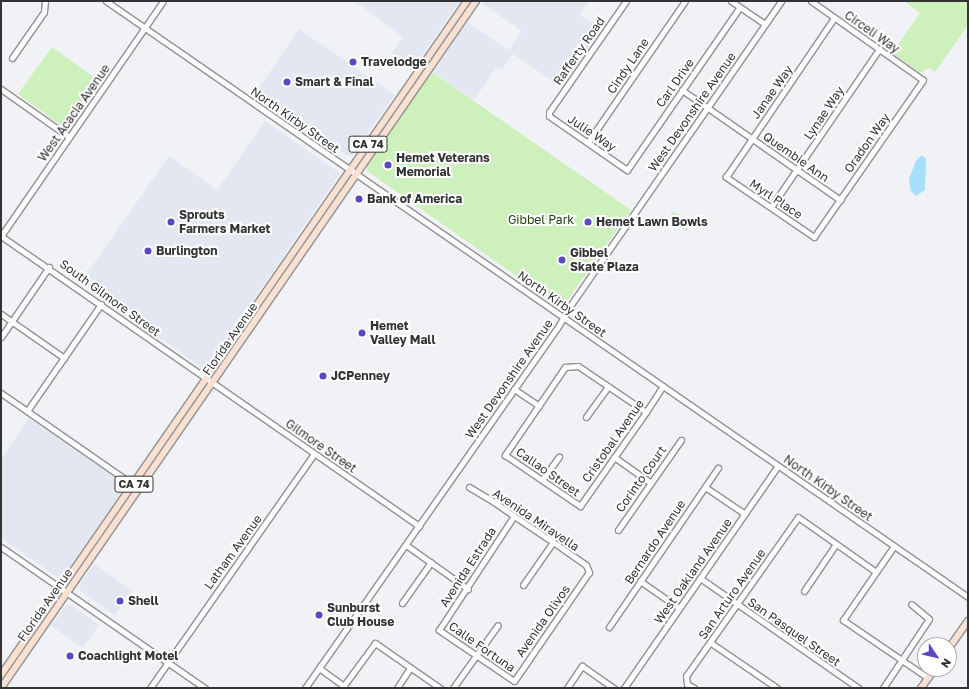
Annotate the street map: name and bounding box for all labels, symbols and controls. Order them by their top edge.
street label: Circeli Way [842,8,902,56]
street label: Rafferty Road [550,14,608,88]
street label: Cindy Lane [604,35,652,97]
street label: West Devonshire Avenue [645,50,739,174]
place label: Travelodge [361,55,427,69]
street label: Carl Drive [653,56,697,110]
marker: Travelodge [348,57,358,67]
street label: West Acacia Avenue [35,62,113,164]
street label: Janae Way [748,63,796,121]
place label: Smart & Final [295,75,373,89]
marker: Smart & Final [282,77,292,87]
street label: North Kirby Street [248,84,342,156]
street label: Lynae Way [801,84,847,142]
street label: Oradon Way [841,110,893,176]
street label: Julie Way [565,112,619,154]
street label: Quembie Ann [760,129,832,185]
road number: CA 74 [348,135,388,153]
place label: Hemet Veterans Memorial [396,151,490,179]
marker: Hemet Veterans Memorial [383,160,393,170]
street label: Myrl Place [747,176,805,222]
place label: Bank of America [367,192,462,206]
marker: Bank of America [354,194,364,204]
place label: Sprouts Farmers Market [179,208,270,236]
park label: Gibbel Park [508,213,574,227]
place label: Hemet Lawn Bowls [596,215,708,229]
marker: Sprouts Farmers Market [166,217,176,227]
marker: Hemet Lawn Bowls [583,217,593,227]
place label: Burlington [156,244,217,258]
marker: Burlington [143,246,153,256]
place label: Gibbel Skate Plaza [570,246,639,274]
marker: Gibbel Skate Plaza [557,255,567,265]
street label: South Gilmore Street [57,257,163,339]
street label: North Kirby Street [515,268,609,340]
street label: Florida Avenue [200,300,260,378]
street label: West Devonshire Avenue [462,317,556,441]
place label: Hemet Valley Mall [370,319,435,347]
marker: Hemet Valley Mall [357,328,367,338]
place label: JCPenney [331,369,390,383]
marker: JCPenney [318,371,328,381]
street label: Cristobal Avenue [579,397,647,485]
street label: Gilmore Street [283,416,359,476]
street label: Corinto Court [613,443,669,515]
street label: Callao Street [513,445,583,499]
street label: North Kirby Street [781,452,875,524]
road number: CA 74 [114,475,154,493]
street label: Avenida Miravella [490,486,582,554]
street label: Bernardo Avenue [622,497,688,587]
street label: Latham Avenue [201,512,265,592]
street label: West Oakland Avenue [651,516,735,626]
street label: Avenida Estrada [437,524,499,610]
street label: San Arturo Avenue [695,546,769,642]
street label: Florida Avenue [15,566,75,644]
street label: Avenida Olivos [513,582,573,660]
place label: Shell [128,594,158,608]
street label: San Pasquel Street [745,595,843,669]
marker: Shell [115,596,125,606]
place label: Sunburst Club House [327,601,394,629]
marker: Sunburst Club House [314,610,324,620]
street label: Calle Fortuna [446,619,518,675]
north arrow [917,637,957,677]
place label: Coachlight Motel [78,649,178,663]
marker: Coachlight Motel [65,651,75,661]
text: N [939,656,954,671]

